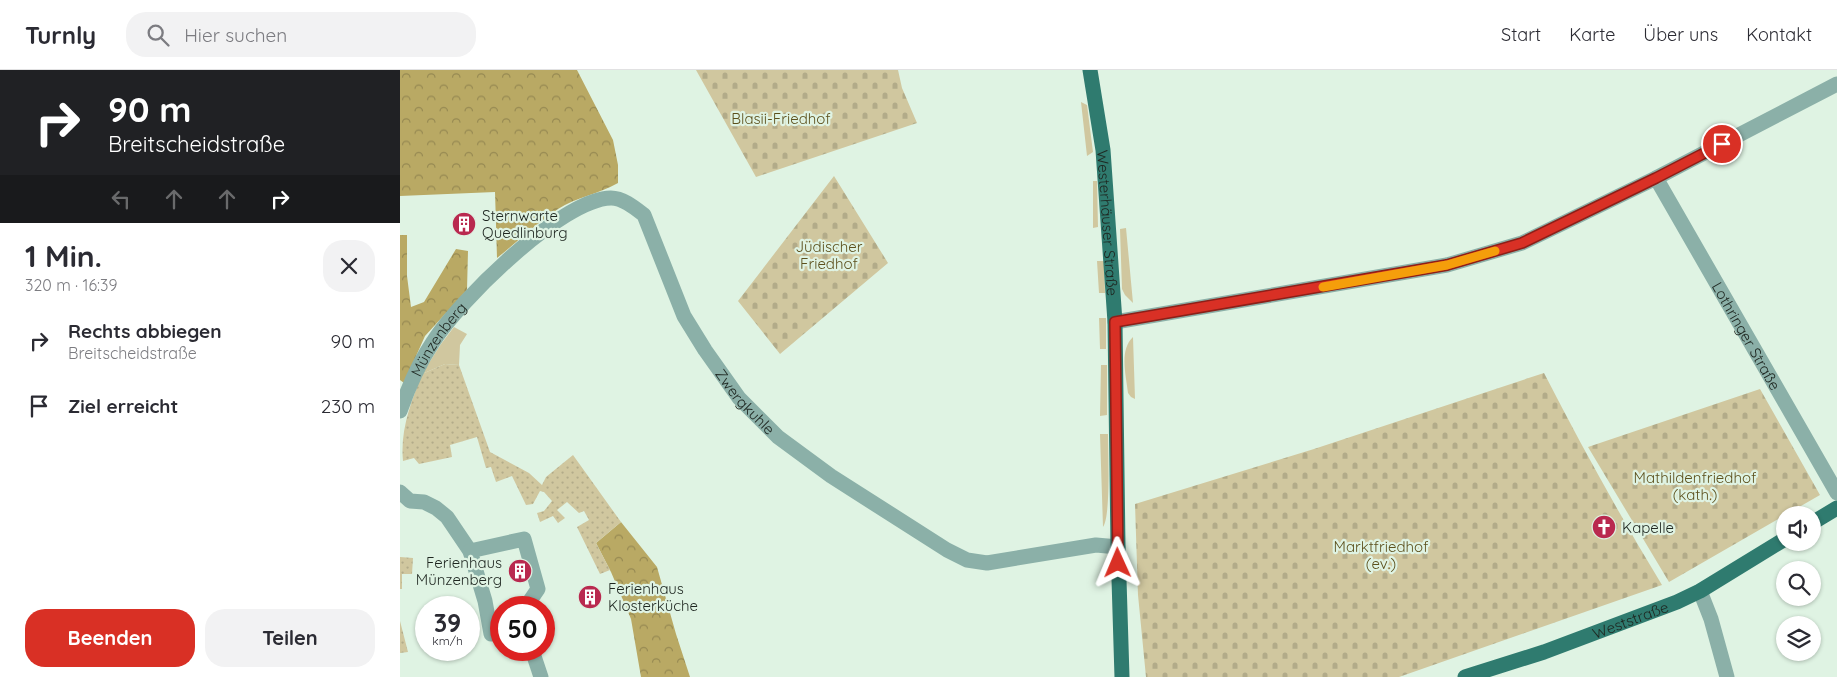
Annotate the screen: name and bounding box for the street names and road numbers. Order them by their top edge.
street label: Westerhäuser Straße [1094,149,1123,296]
street label: Lothringer Straße [1708,278,1785,393]
street label: Münzenberg [406,298,470,379]
street label: Zwergkuhle [712,365,779,438]
street label: Weststraße [1590,597,1671,642]

